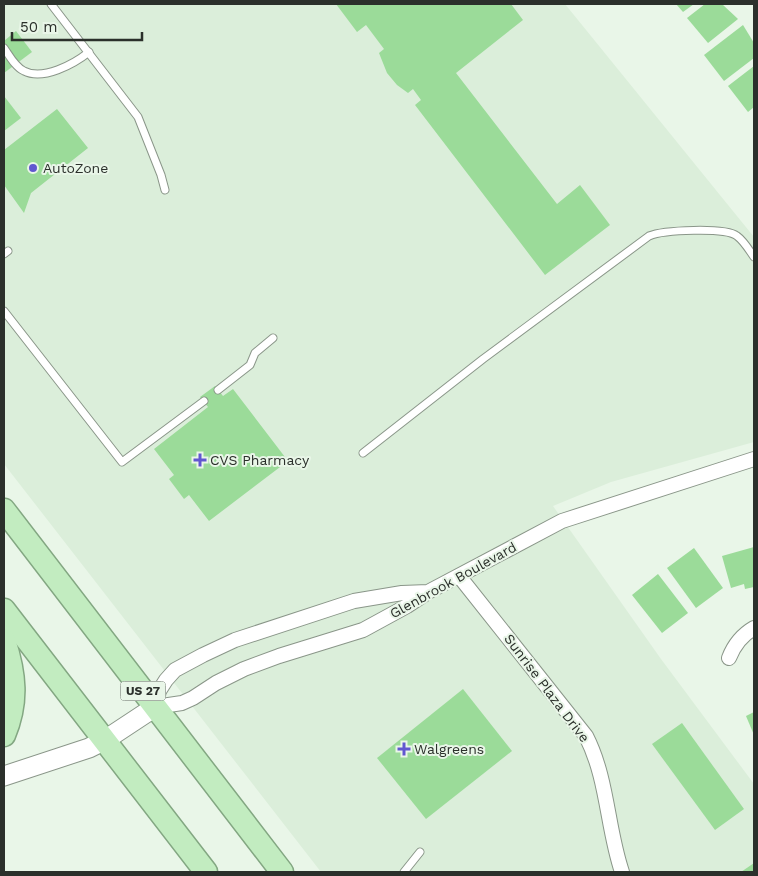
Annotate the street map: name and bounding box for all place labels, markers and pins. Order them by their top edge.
place label: AutoZone [43,160,108,176]
marker: AutoZone [27,162,39,174]
place label: CVS Pharmacy [210,452,310,468]
marker: CVS Pharmacy [194,454,206,466]
place label: Walgreens [414,741,484,757]
marker: Walgreens [398,743,410,755]

